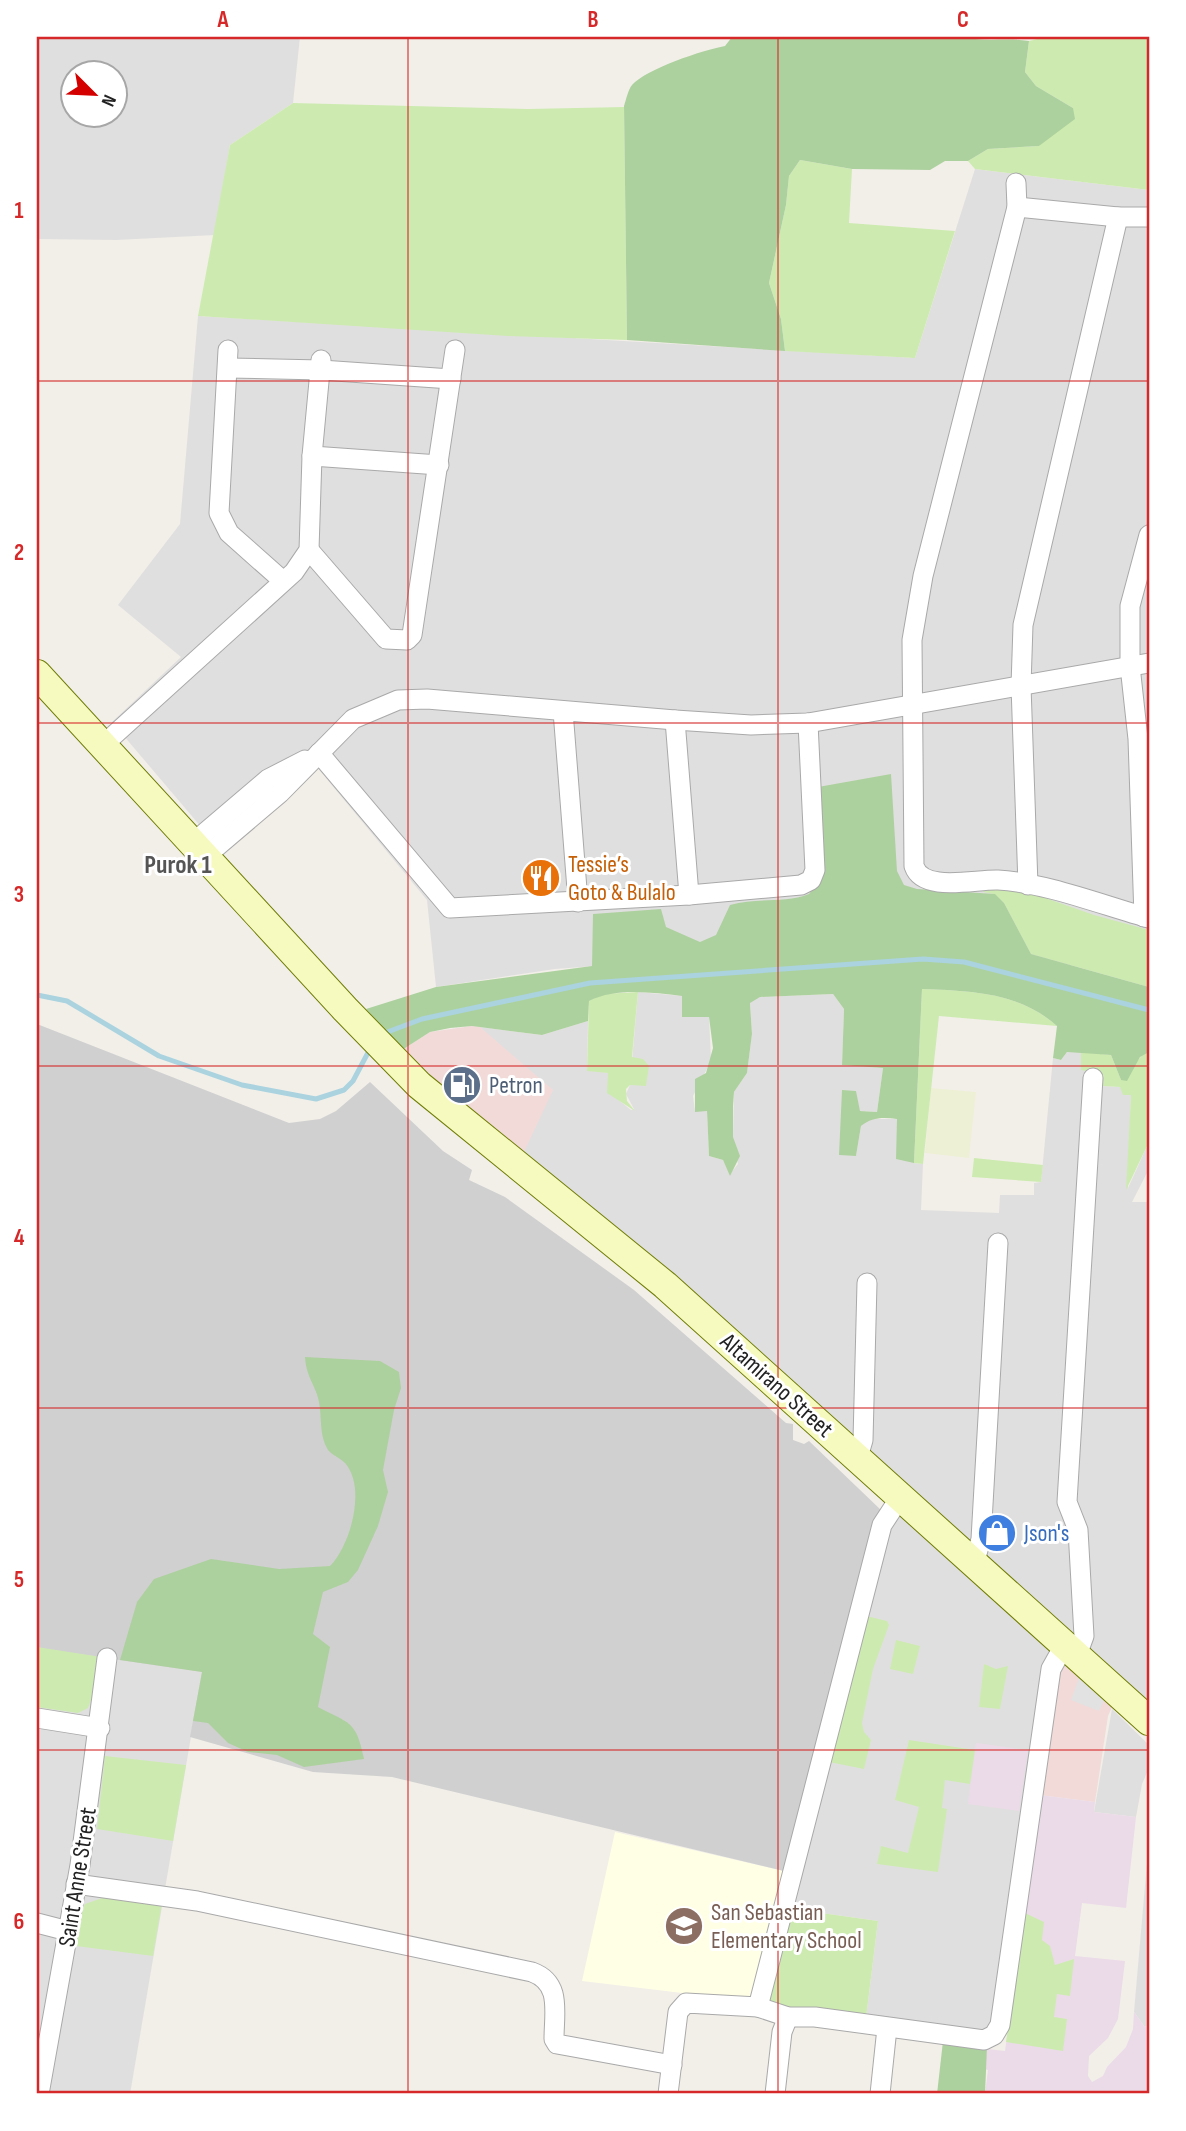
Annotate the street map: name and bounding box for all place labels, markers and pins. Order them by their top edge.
place label: Tessie’s Goto & Bulalo [568,850,676,907]
restaurant icon: Tessie’s Goto & Bulalo [520,857,562,899]
fuel station icon: Petron [441,1064,483,1106]
place label: Petron [489,1071,543,1100]
shop icon: Json's [976,1512,1018,1554]
place label: Json's [1023,1519,1069,1548]
place label: San Sebastian Elementary School [711,1898,862,1955]
school or university icon: San Sebastian Elementary School [663,1905,705,1947]

